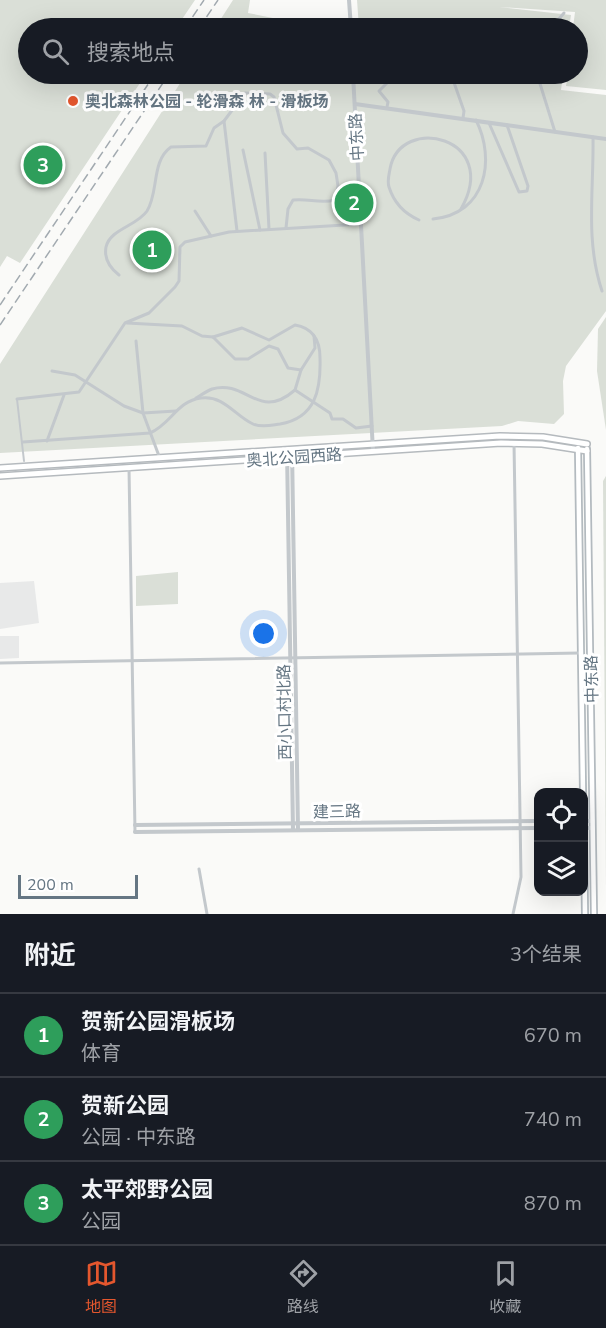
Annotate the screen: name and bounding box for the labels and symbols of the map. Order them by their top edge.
place label: 奥北森林公园 - 轮滑森 林 - 滑板场 [85,91,329,113]
marker: 奥北森林公园 - 轮滑森 林 - 滑板场 [66,94,80,108]
street label: 中东路 [345,112,369,161]
pin: 3 [24,142,63,188]
pin: 2 [334,180,374,226]
pin: 1 [132,228,172,272]
street label: 奥北公园西路 [245,444,343,472]
your location [249,619,278,648]
street label: 中东路 [581,655,603,703]
street label: 西小口村北路 [273,664,297,760]
street label: 建三路 [313,801,361,823]
scale bar [18,872,138,900]

